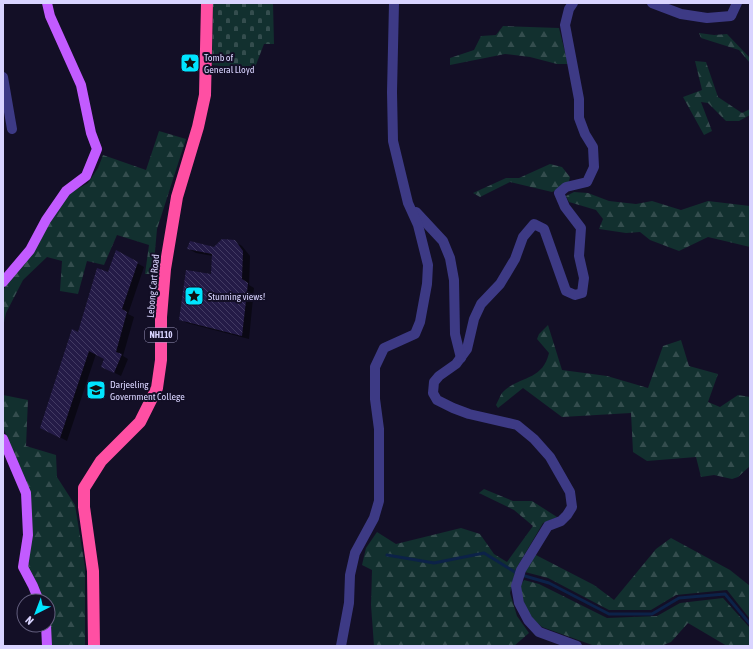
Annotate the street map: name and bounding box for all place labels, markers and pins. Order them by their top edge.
place icon: Tomb of General Lloyd [179,52,201,74]
place label: Tomb of General Lloyd [204,52,255,75]
place icon: Stunning views! [183,285,205,307]
place label: Stunning views! [208,291,265,302]
school or university icon: Darjeeling Government College [85,379,107,401]
place label: Darjeeling Government College [110,379,185,402]

